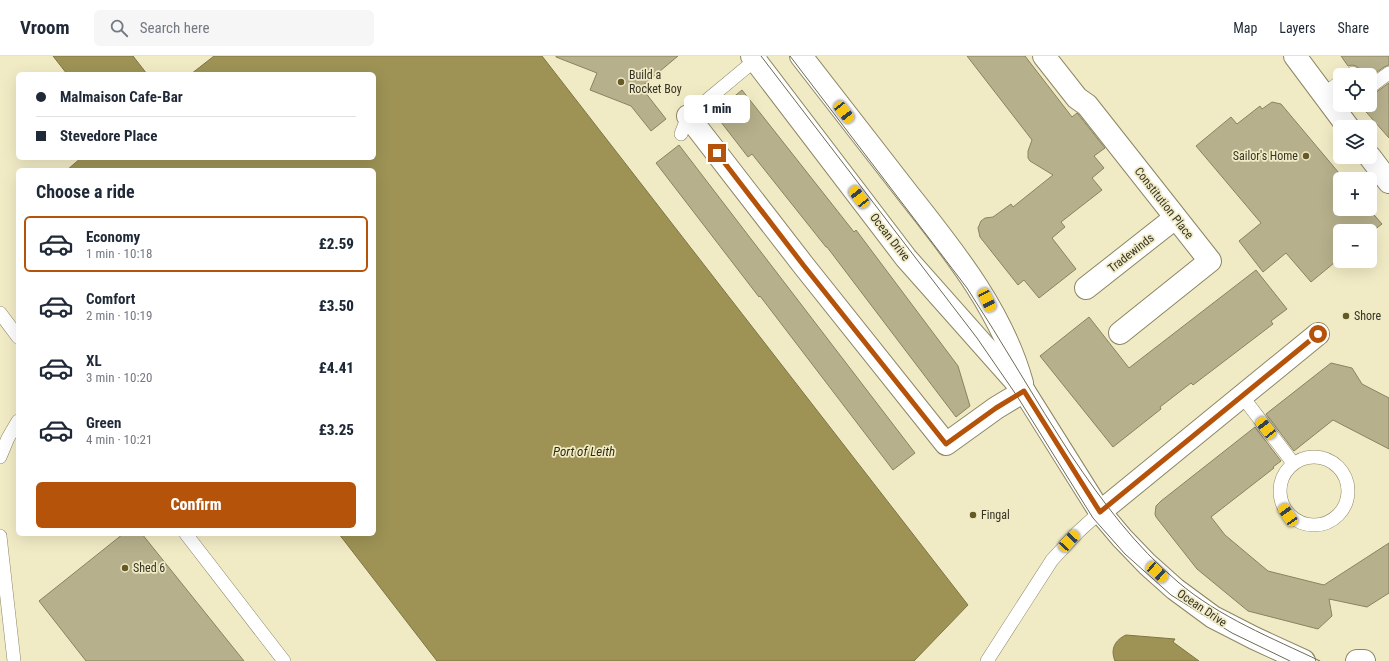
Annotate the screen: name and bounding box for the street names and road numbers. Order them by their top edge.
street label: Constitution Place [1132,164,1197,242]
street label: Ocean Drive [867,210,913,264]
street label: Tradewinds [1105,231,1157,275]
street label: Ocean Drive [1175,586,1230,630]

